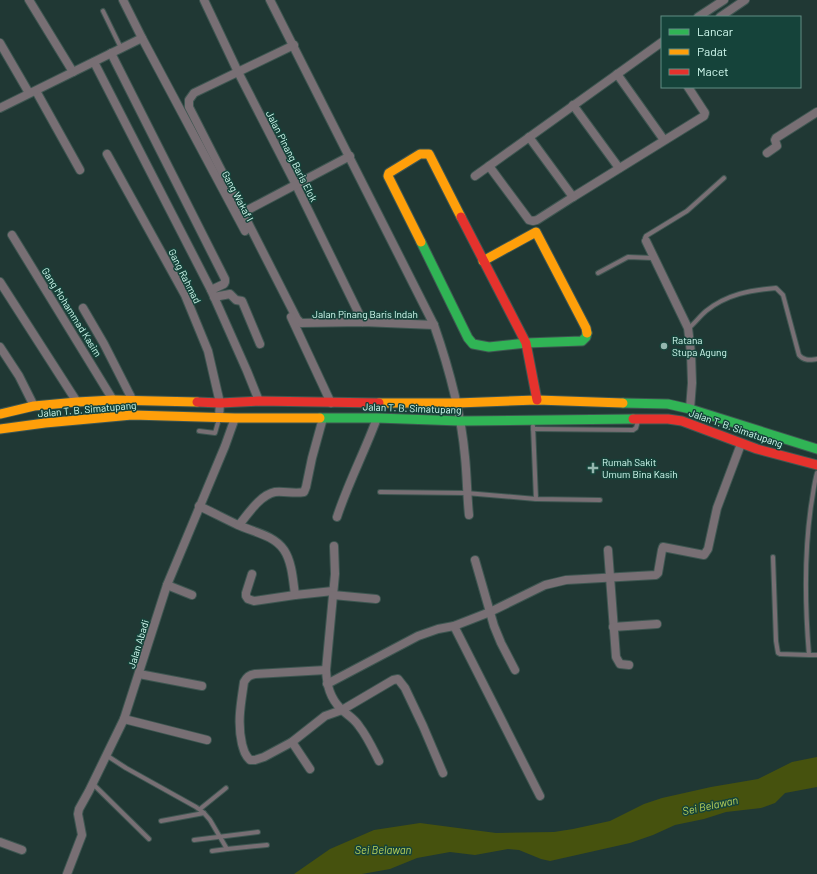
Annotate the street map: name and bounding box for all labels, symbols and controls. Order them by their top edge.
legend [661,16,801,88]
text: Lancar [697,24,734,38]
text: Padat [697,44,727,58]
text: Macet [697,64,729,78]
street label: Jalan Pinang Baris Elok [264,108,320,204]
street label: Gang Wakaf I [220,169,256,223]
street label: Gang Rahmad [166,247,204,305]
street label: Gang Mohammad Kasim [40,265,104,359]
street label: Jalan Pinang Baris Indah [312,308,418,320]
place label: Ratana Stupa Agung [672,334,727,358]
marker: Ratana Stupa Agung [659,341,669,351]
street label: Jalan T. B. Simatupang [37,399,137,419]
street label: Jalan T. B. Simatupang [362,400,462,416]
street label: Jalan T. B. Simatupang [687,406,785,450]
place label: Rumah Sakit Umum Bina Kasih [602,456,678,480]
marker: Rumah Sakit Umum Bina Kasih [587,462,599,474]
street label: Jalan Abadi [125,618,151,670]
water label: Sei Belawan [681,793,739,817]
water label: Sei Belawan [355,843,411,856]

